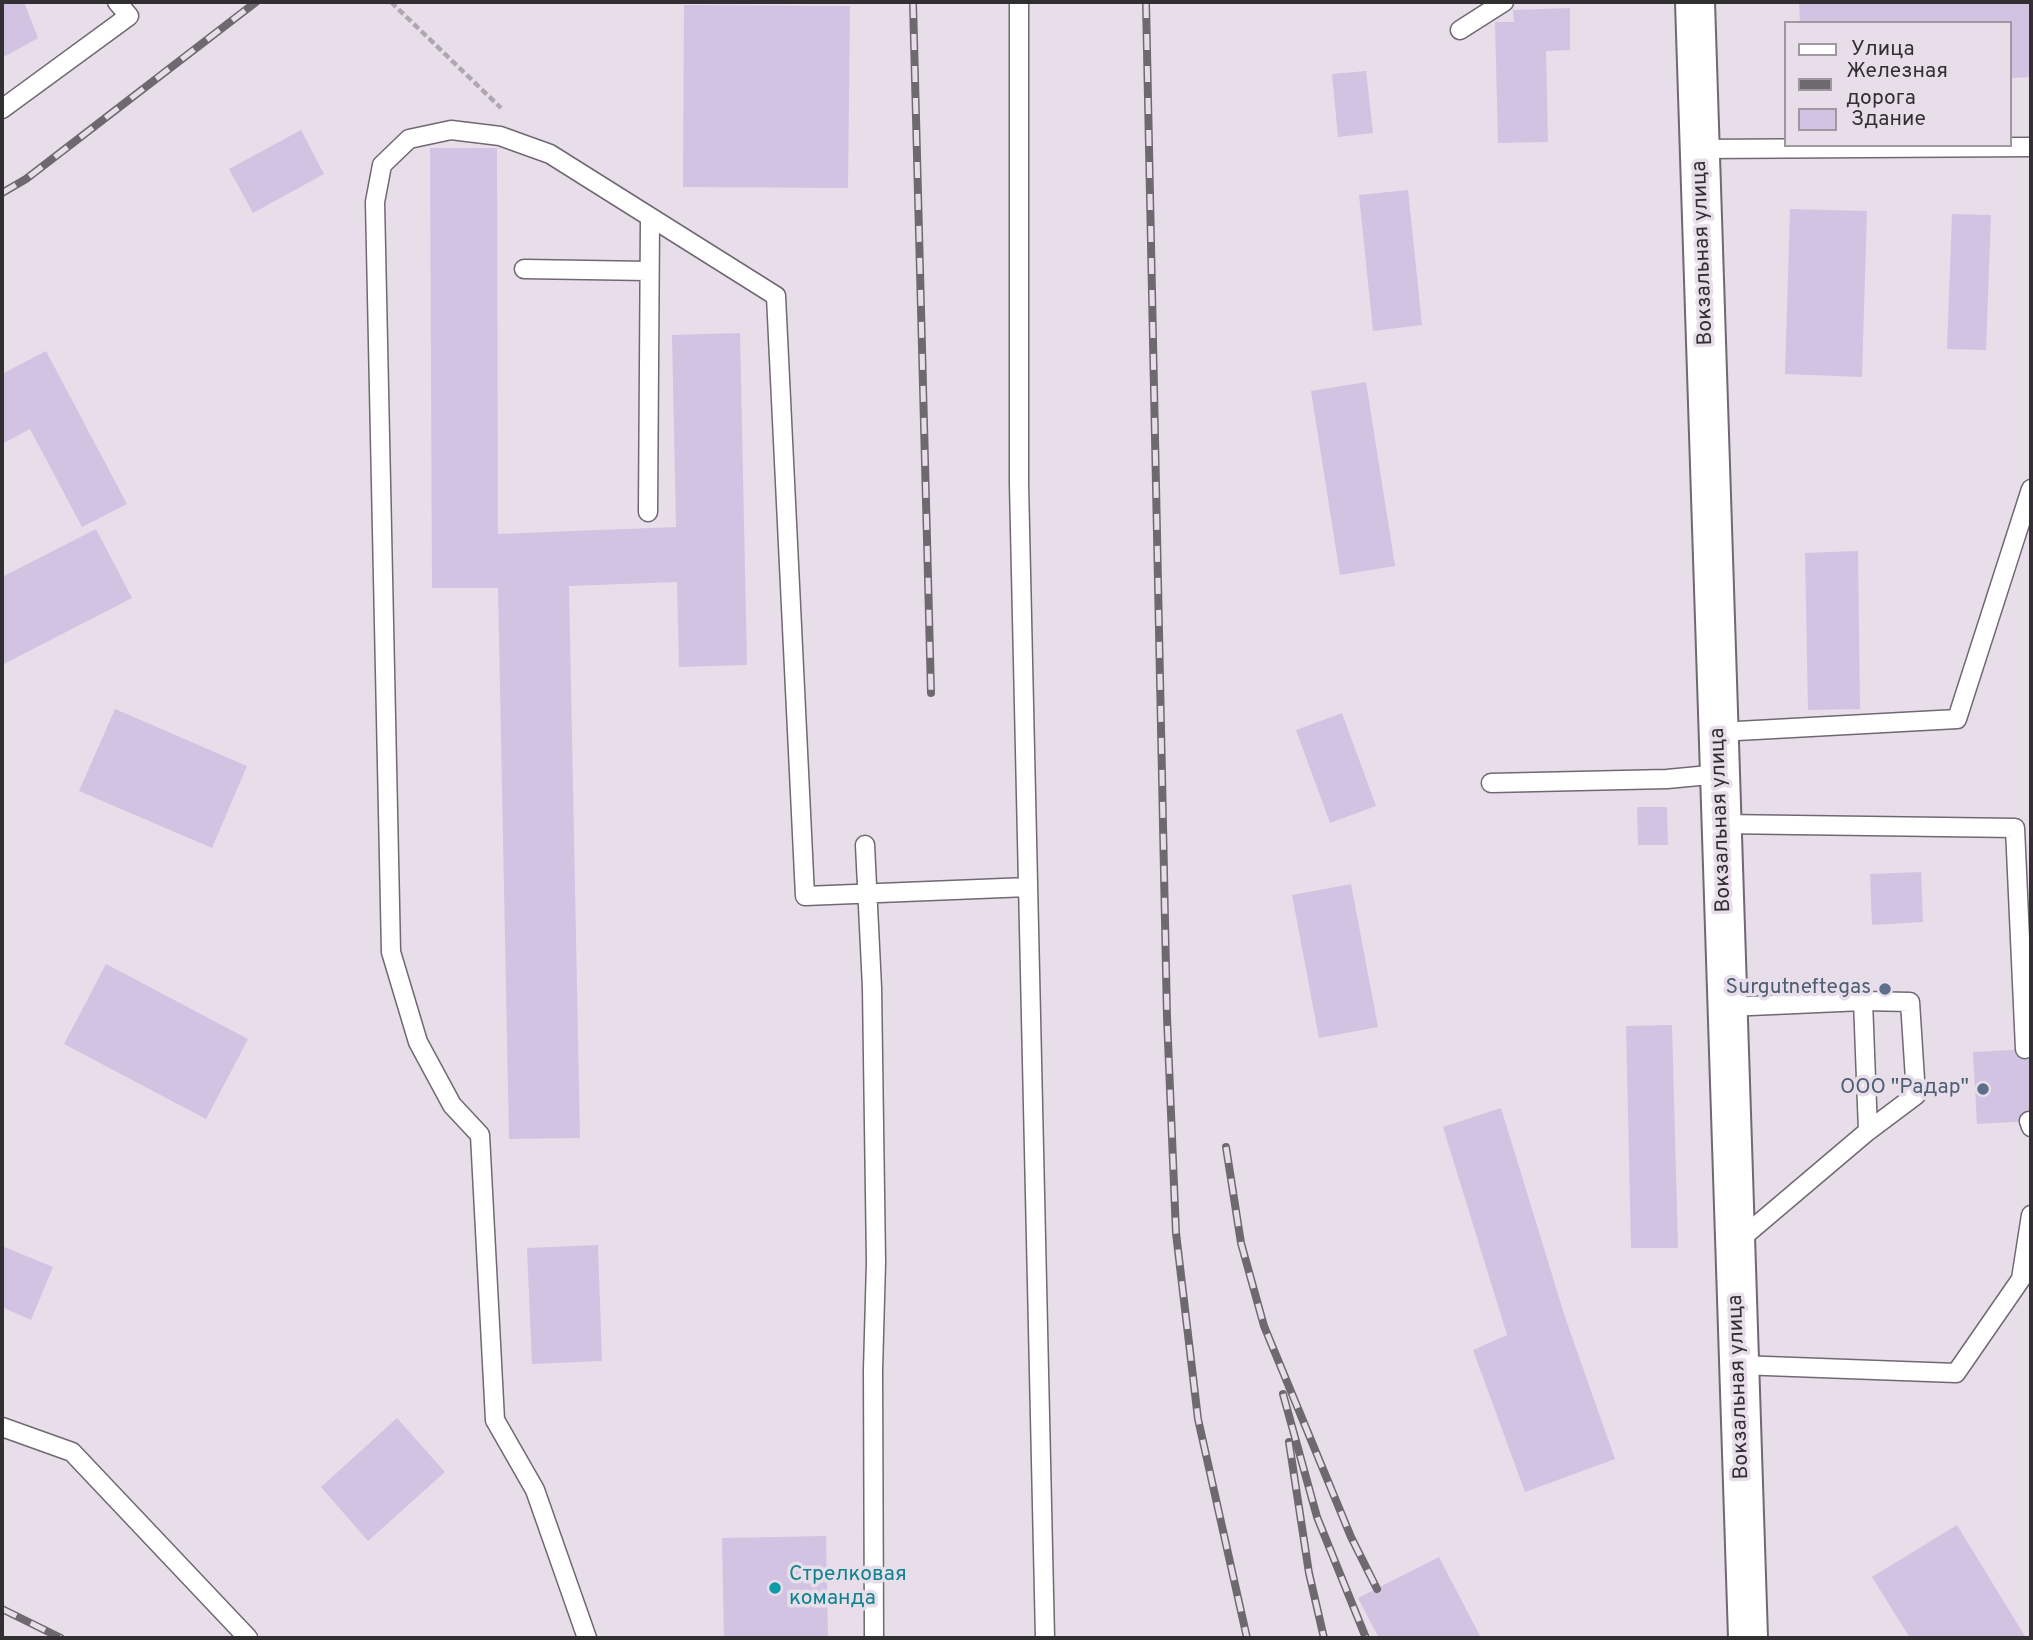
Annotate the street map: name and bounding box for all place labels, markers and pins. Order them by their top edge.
place label: Surgutneftegas [1726,976,1871,1002]
marker: Surgutneftegas [1877,981,1893,997]
place label: ООО "Радар" [1840,1076,1969,1102]
marker: ООО "Радар" [1975,1081,1991,1097]
place label: Стрелковая команда [789,1563,907,1613]
marker: Стрелковая команда [767,1580,783,1596]

